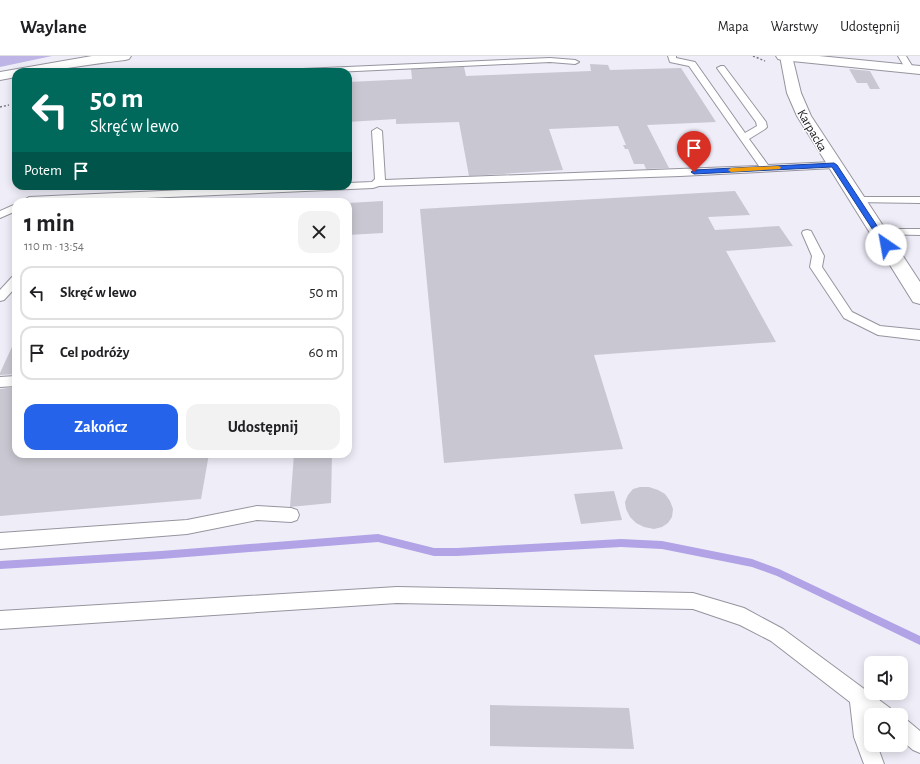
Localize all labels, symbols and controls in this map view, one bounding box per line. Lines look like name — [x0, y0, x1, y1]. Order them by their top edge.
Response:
text: Waylane — [20, 18, 87, 37]
text: Mapa — [718, 20, 749, 34]
text: Warstwy — [771, 20, 818, 34]
text: Udostępnij — [840, 20, 900, 34]
icon: left — [24, 84, 76, 136]
text: 50 m — [90, 85, 144, 113]
street label: Karpacka — [794, 107, 829, 154]
text: Skręć w lewo — [90, 118, 179, 136]
pin — [677, 131, 711, 172]
icon: arrive — [683, 137, 705, 159]
icon: arrive — [70, 160, 92, 182]
text: Potem — [24, 163, 62, 178]
button: close — [298, 211, 340, 253]
text: 1 min — [24, 212, 75, 236]
position arrow — [865, 224, 907, 266]
text: 110 m · 13:54 — [24, 240, 84, 253]
icon: left — [26, 282, 48, 304]
text: Skręć w lewo — [60, 285, 137, 300]
text: 50 m — [309, 285, 338, 300]
icon: arrive — [26, 342, 48, 364]
text: Cel podróży — [60, 345, 129, 360]
text: 60 m — [309, 345, 338, 360]
button: Zakończ — [24, 404, 178, 450]
button: Udostępnij — [186, 404, 340, 450]
map controls — [864, 656, 908, 752]
button: sound — [864, 656, 908, 700]
button: search — [864, 708, 908, 752]

